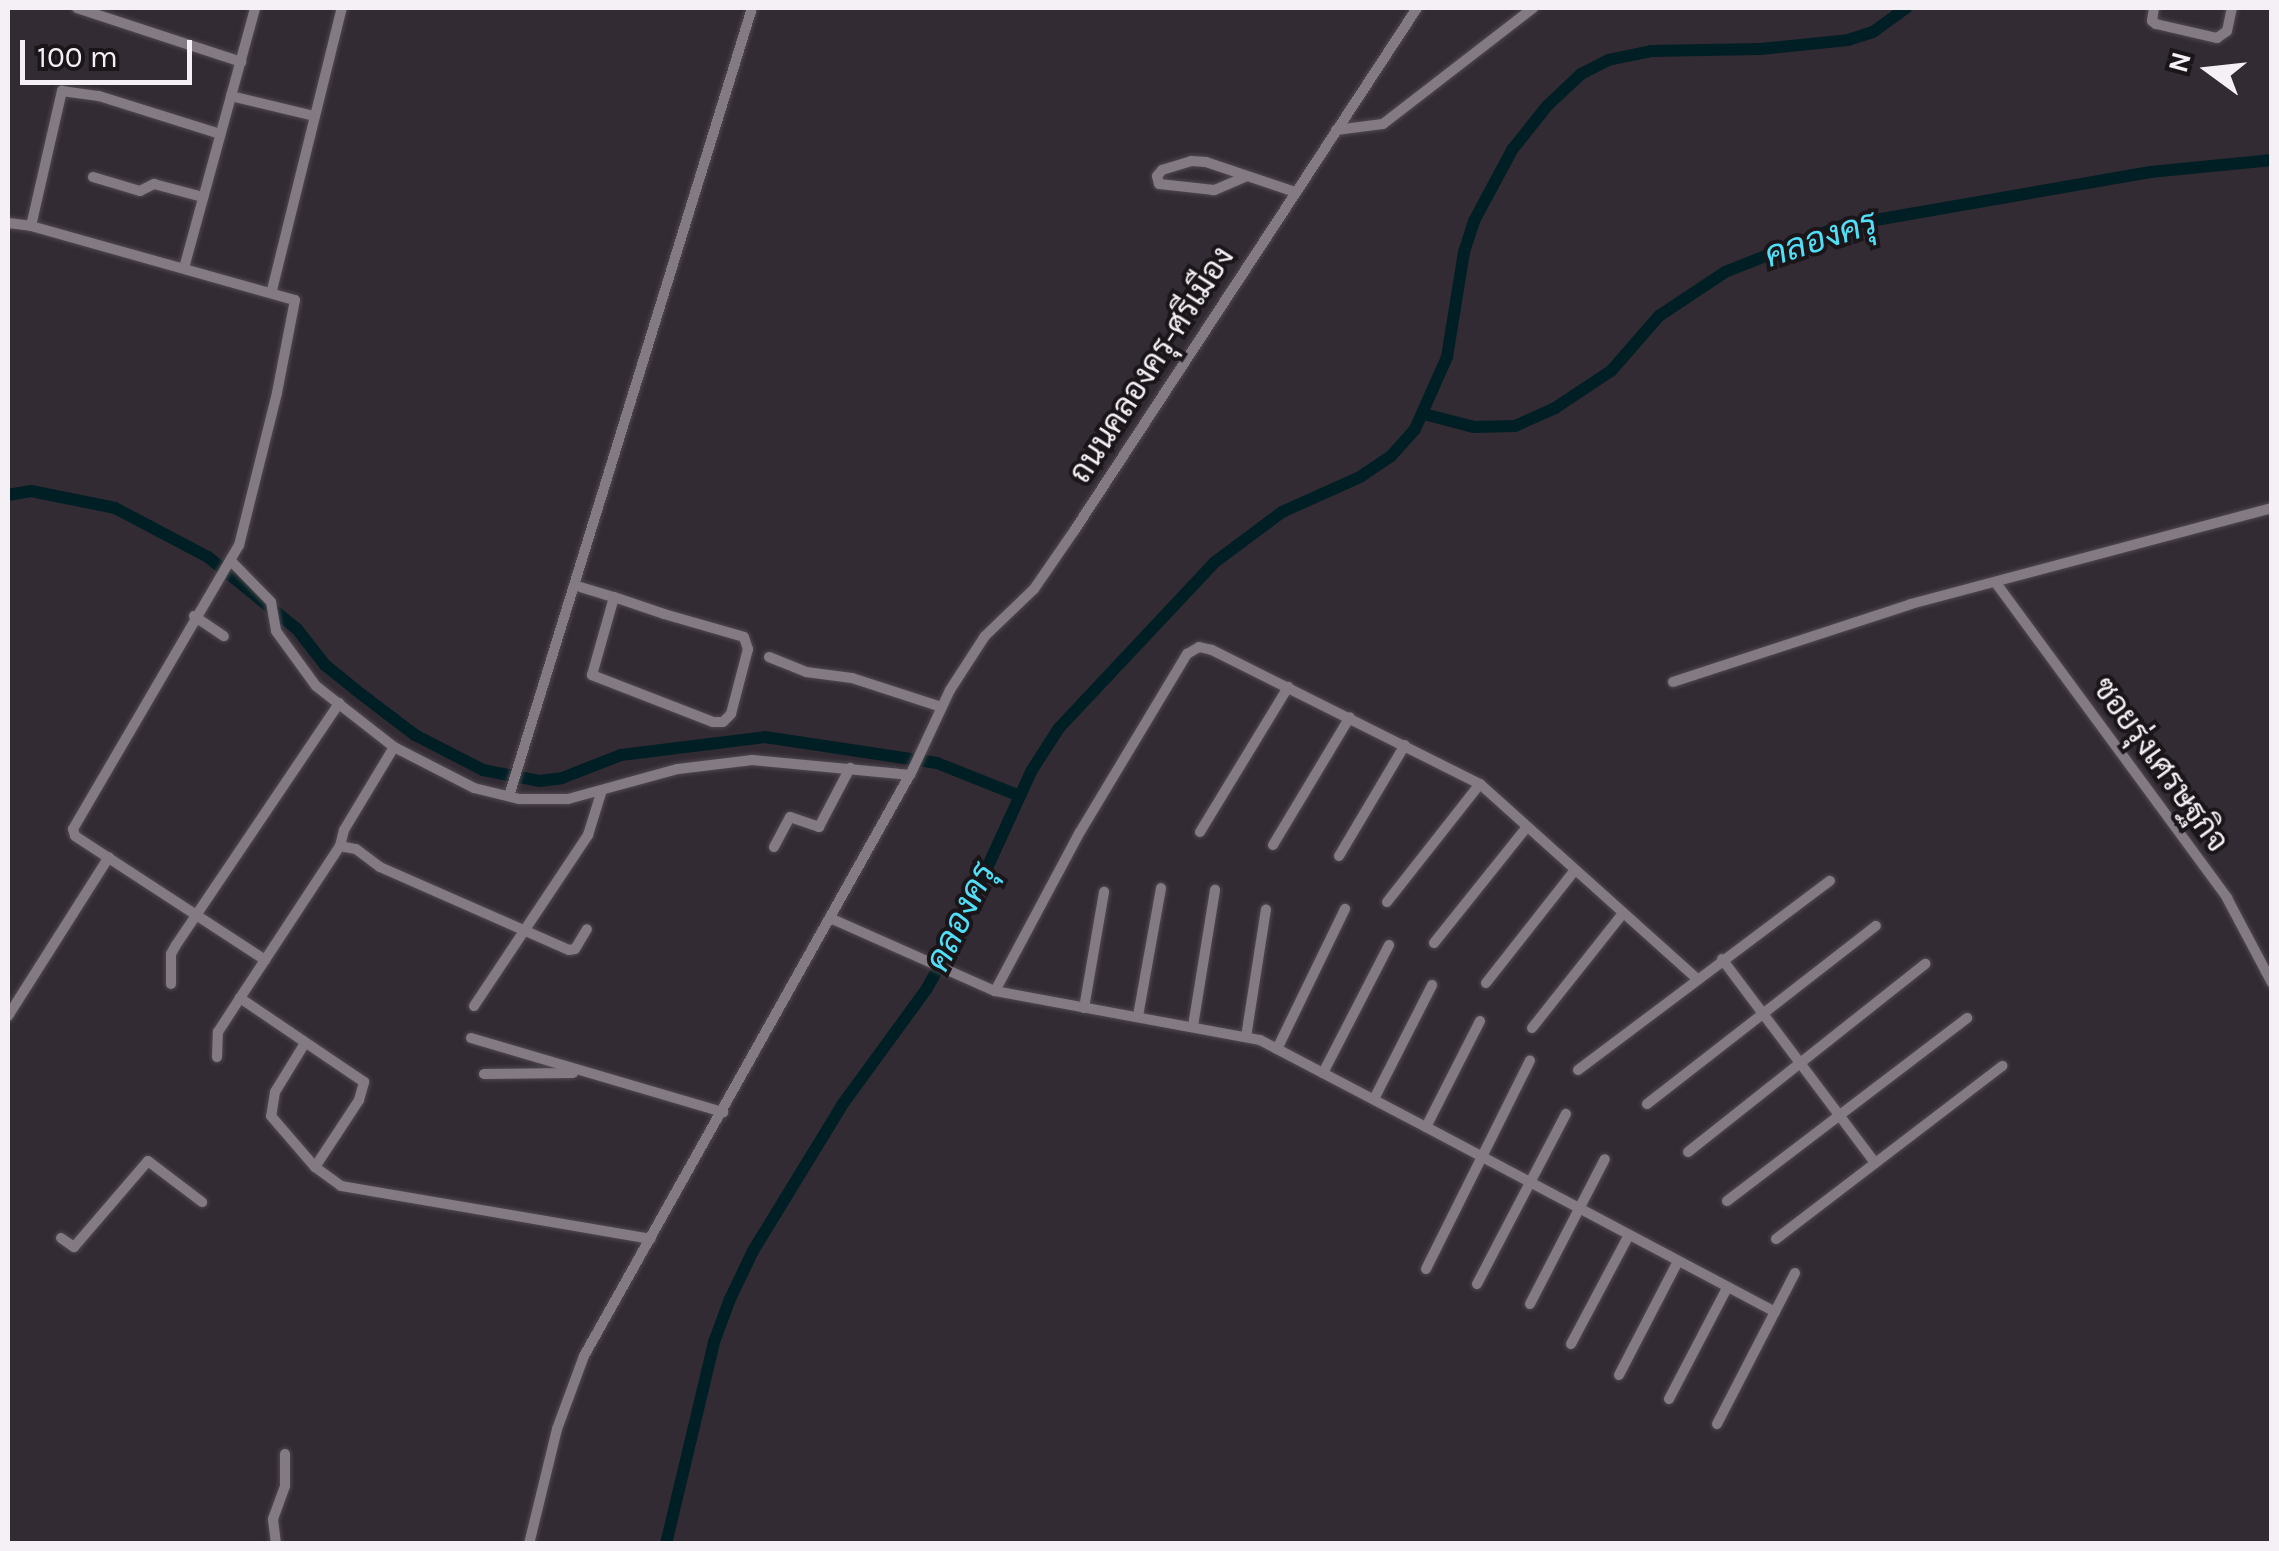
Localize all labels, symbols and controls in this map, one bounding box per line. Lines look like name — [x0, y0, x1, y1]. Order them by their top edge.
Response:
scale bar — [25, 20, 198, 82]
north arrow — [2159, 20, 2259, 120]
text: 100 m — [37, 39, 118, 75]
text: N — [2161, 48, 2198, 76]
water label: คลองครุ — [1759, 201, 1883, 277]
street label: ถนนคลองครุ-ศรีเมือง — [1061, 240, 1243, 490]
street label: ซอยรุ่งเศรษฐกิจ — [2084, 670, 2236, 860]
water label: คลองครุ — [917, 856, 1005, 978]

